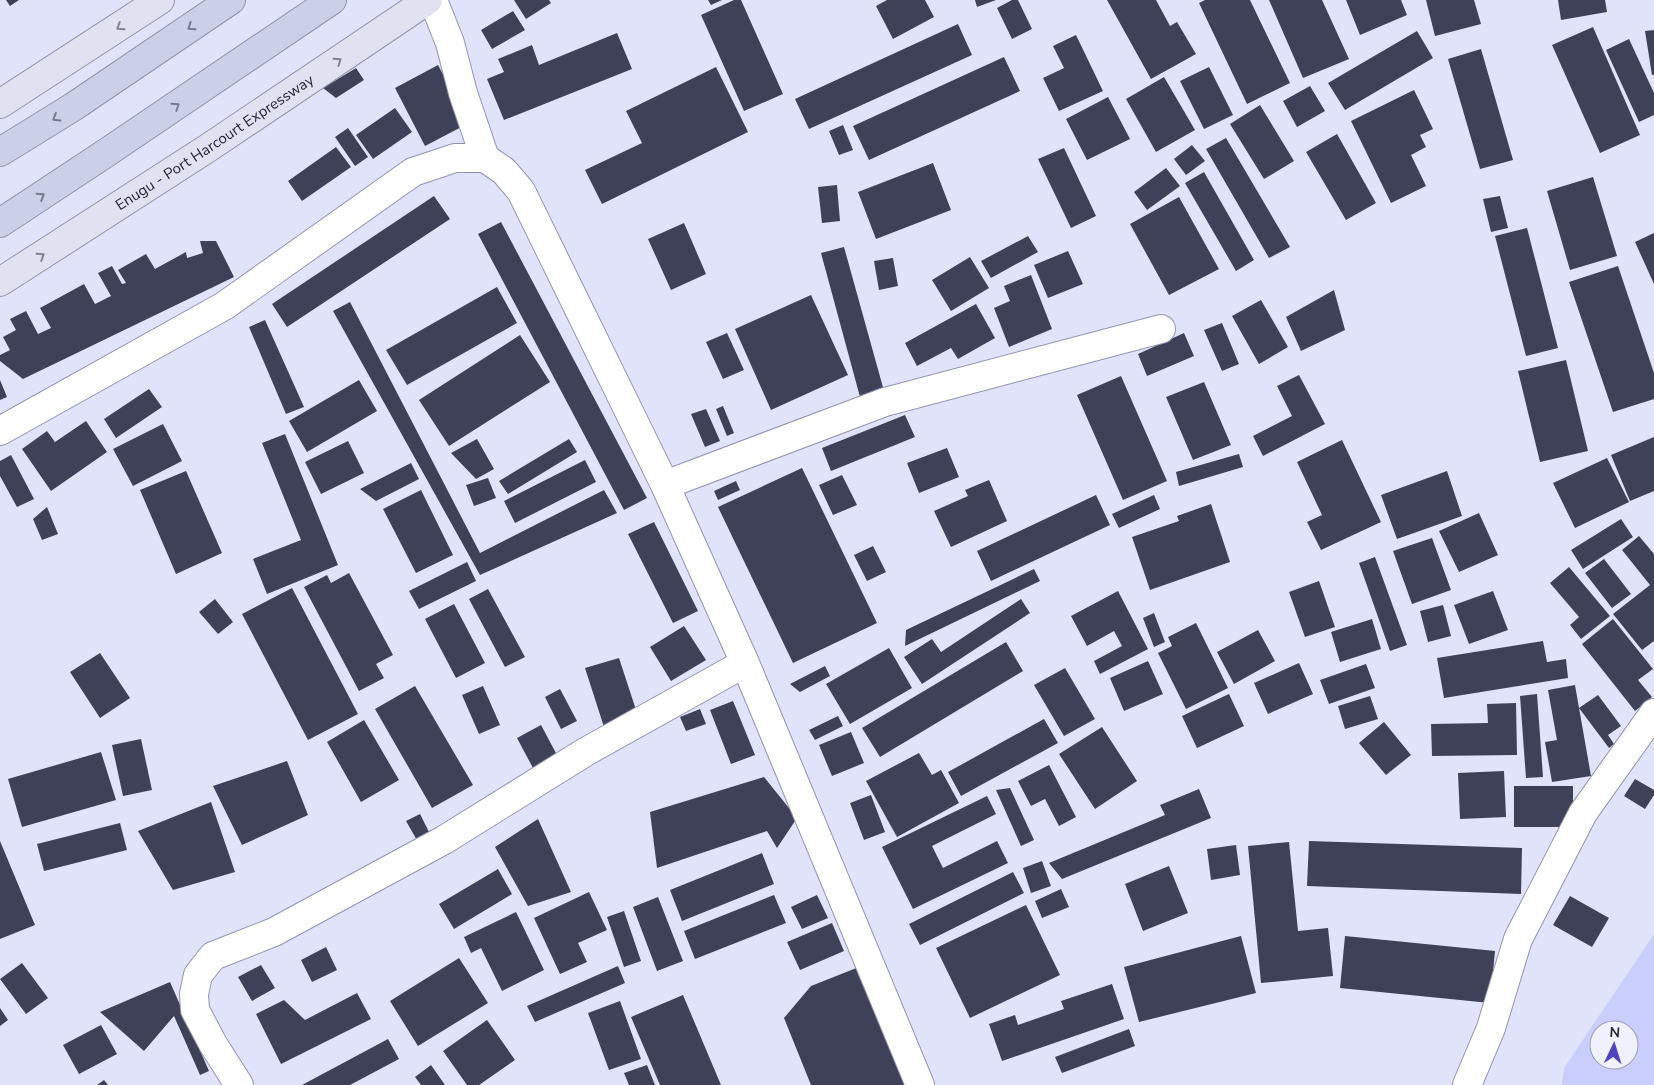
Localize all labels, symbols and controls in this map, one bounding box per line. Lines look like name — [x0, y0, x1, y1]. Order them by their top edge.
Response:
one-way arrow — [116, 20, 125, 30]
one-way arrow — [187, 21, 197, 30]
one-way arrow — [332, 58, 341, 67]
street label: Enugu - Port Harcourt Expressway — [112, 70, 318, 215]
one-way arrow — [170, 103, 180, 112]
one-way arrow — [52, 111, 61, 121]
one-way arrow — [35, 193, 44, 202]
one-way arrow — [35, 253, 45, 262]
north arrow — [1589, 1020, 1639, 1070]
text: N — [1609, 1023, 1621, 1042]

